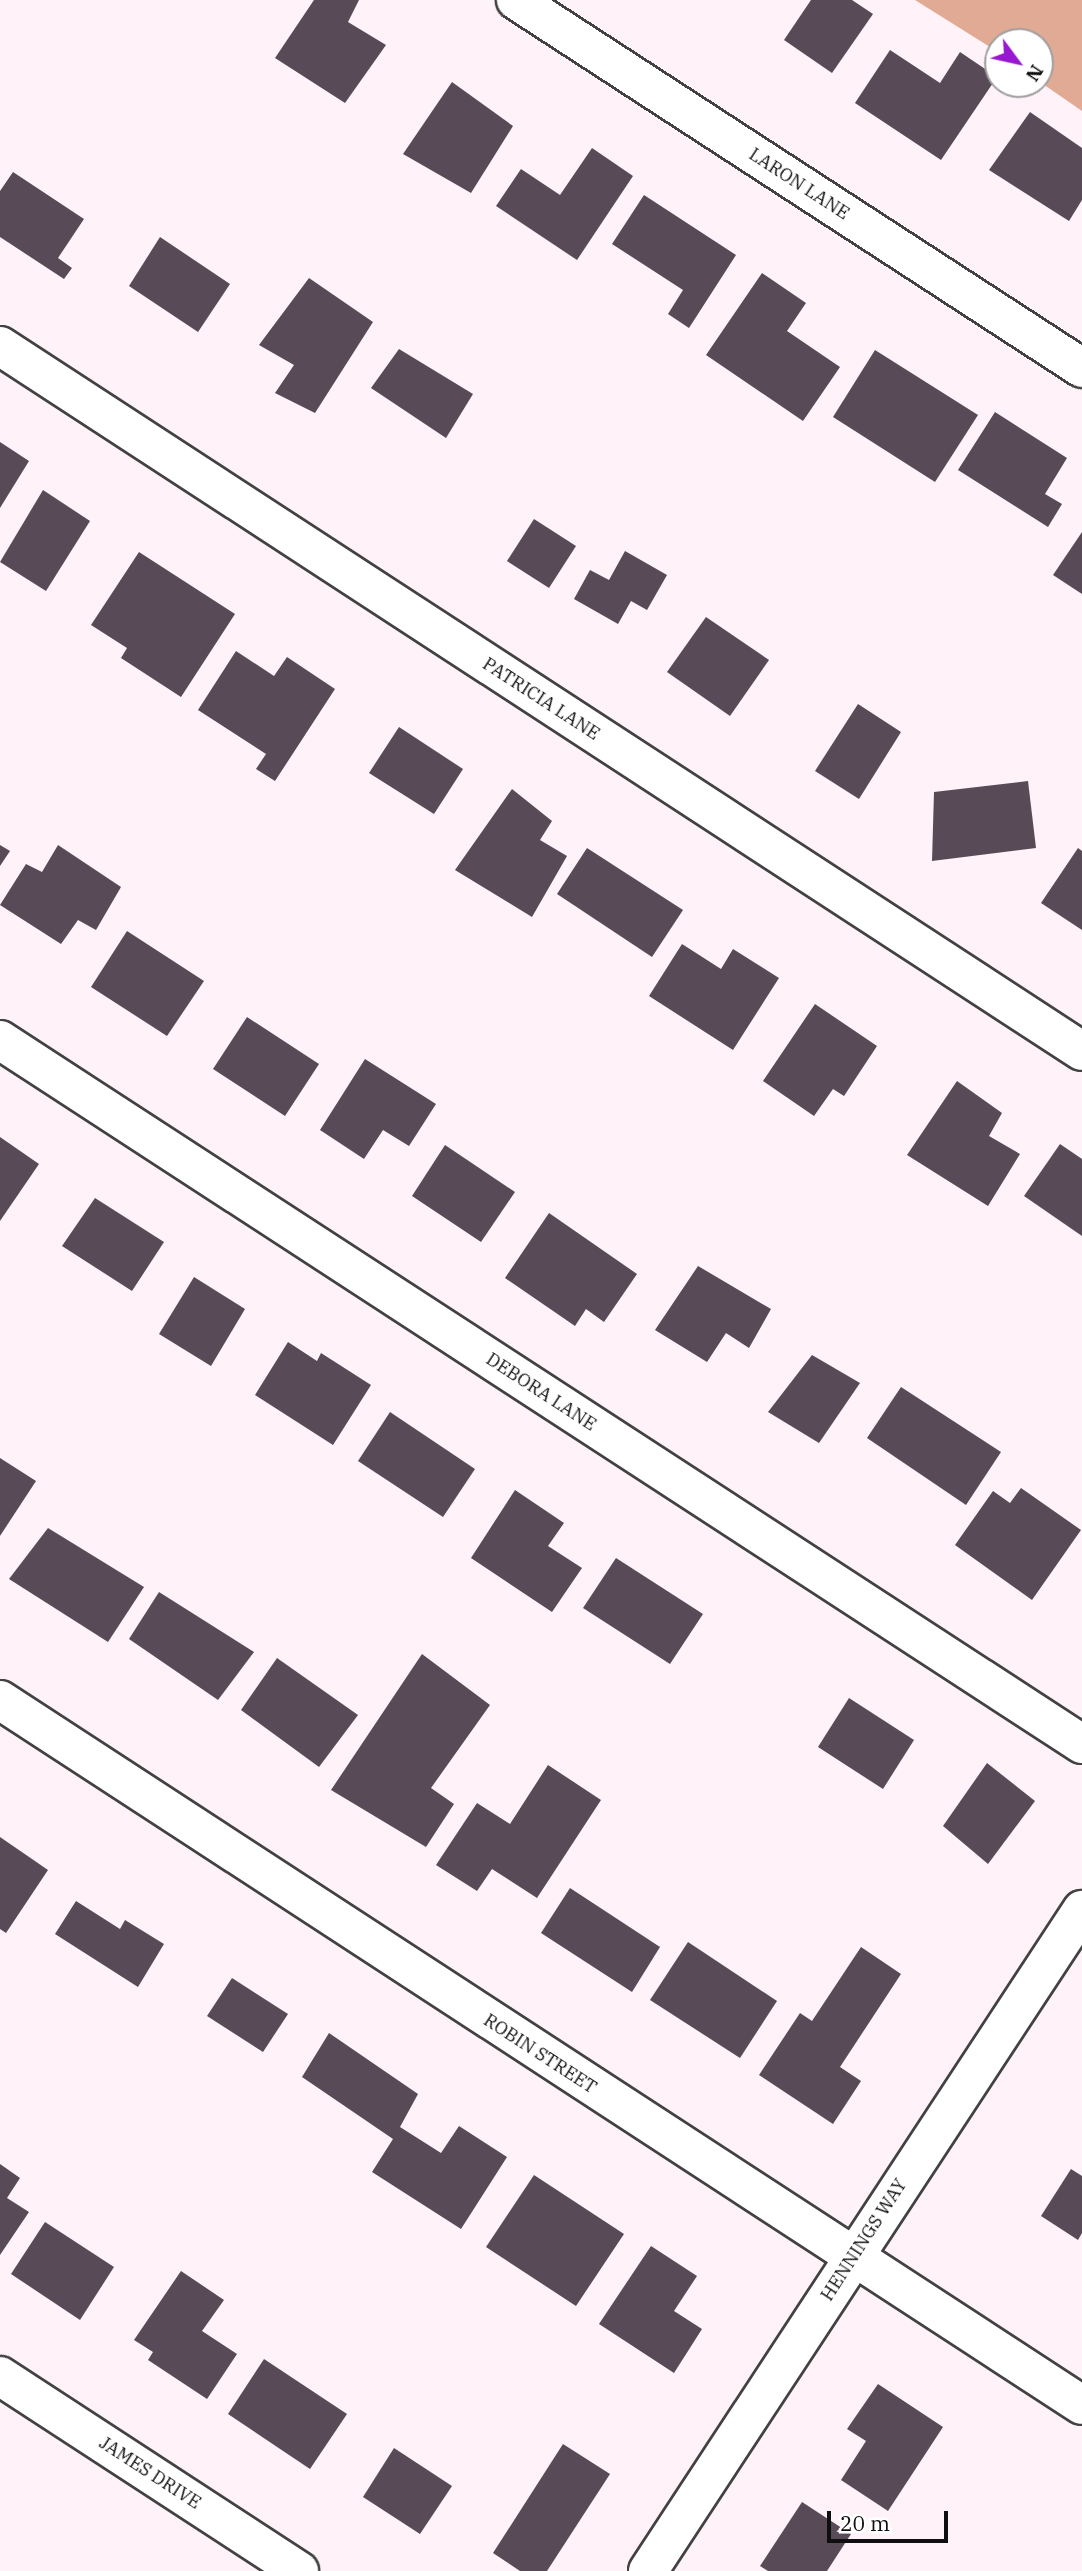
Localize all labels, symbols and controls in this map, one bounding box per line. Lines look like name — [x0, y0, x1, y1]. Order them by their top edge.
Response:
north arrow — [984, 28, 1054, 98]
text: N — [1021, 61, 1049, 86]
street label: LARON LANE — [745, 144, 853, 224]
street label: PATRICIA LANE — [478, 653, 604, 745]
street label: DEBORA LANE — [482, 1348, 600, 1436]
street label: ROBIN STREET — [479, 2009, 601, 2099]
street label: HENNINGS WAY — [816, 2175, 912, 2305]
street label: JAMES DRIVE — [95, 2432, 205, 2514]
scale bar — [830, 2498, 951, 2542]
text: 20 m — [840, 2509, 890, 2537]

